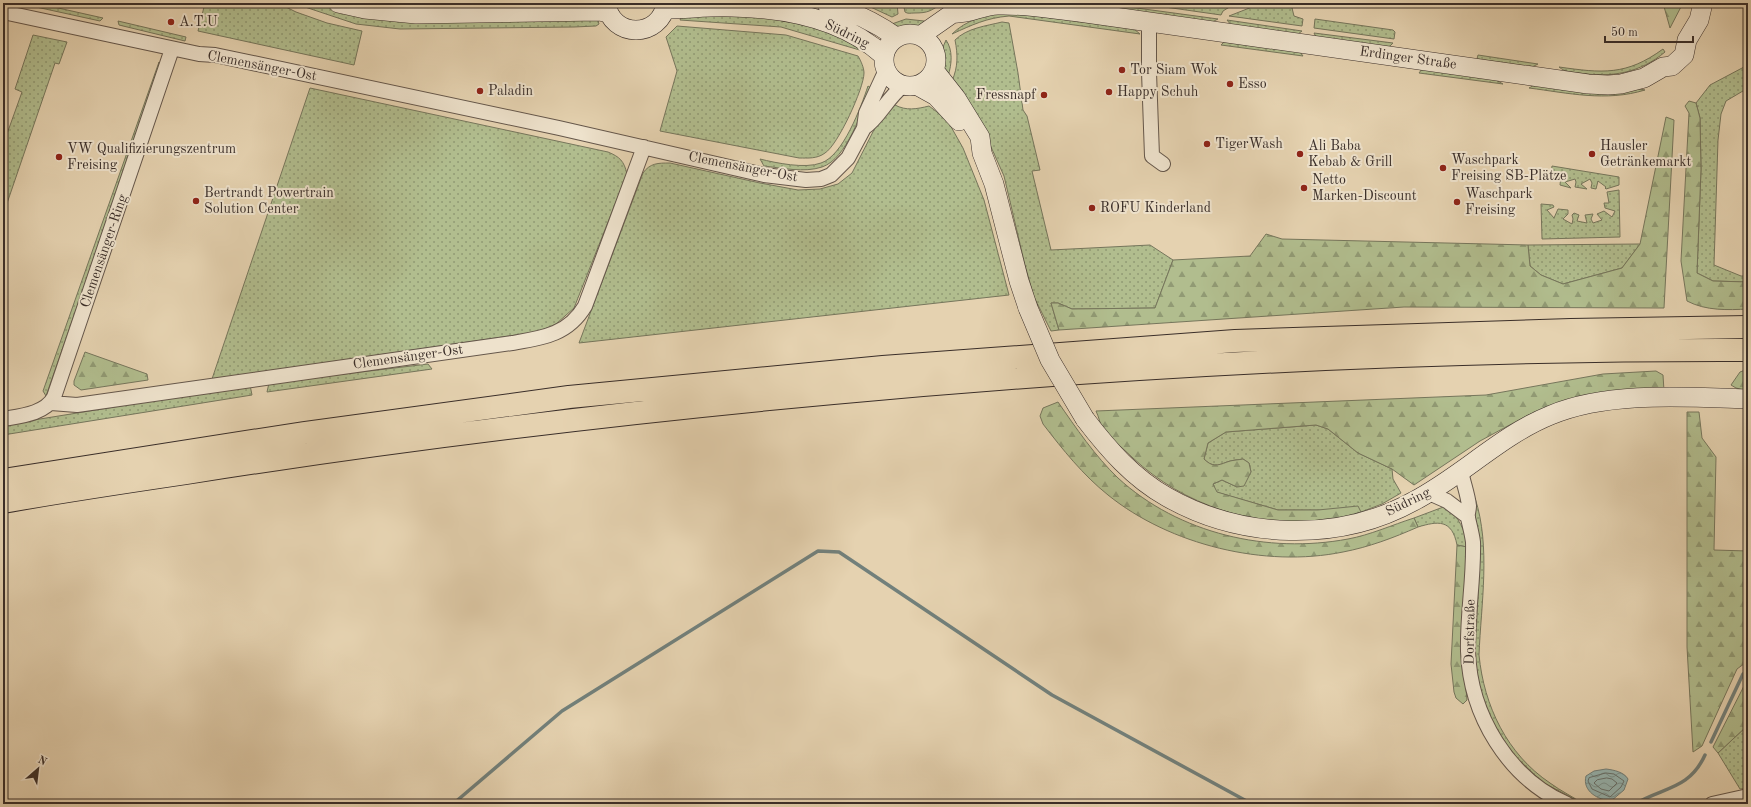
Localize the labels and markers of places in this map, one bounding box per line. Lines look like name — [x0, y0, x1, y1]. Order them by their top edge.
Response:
place label: A.T.U — [179, 15, 218, 29]
marker: A.T.U — [166, 17, 176, 27]
place label: Tor Siam Wok — [1130, 63, 1218, 77]
marker: Tor Siam Wok — [1117, 65, 1127, 75]
place label: Esso — [1238, 77, 1267, 91]
marker: Esso — [1225, 79, 1235, 89]
place label: Paladin — [488, 84, 534, 98]
place label: Happy Schuh — [1117, 85, 1199, 99]
marker: Paladin — [475, 86, 485, 96]
marker: Happy Schuh — [1104, 87, 1114, 97]
place label: Fressnapf — [976, 88, 1037, 102]
marker: Fressnapf — [1039, 90, 1049, 100]
place label: TigerWash — [1215, 137, 1283, 151]
marker: TigerWash — [1202, 139, 1212, 149]
place label: Ali Baba Kebab & Grill — [1308, 139, 1392, 169]
place label: Hausler Getränkemarkt — [1600, 139, 1691, 169]
place label: VW Qualifizierungszentrum Freising — [67, 142, 236, 172]
marker: Ali Baba Kebab & Grill — [1295, 149, 1305, 159]
marker: Hausler Getränkemarkt — [1587, 149, 1597, 159]
marker: VW Qualifizierungszentrum Freising — [54, 152, 64, 162]
place label: Waschpark Freising SB-Plätze — [1451, 153, 1567, 183]
marker: Waschpark Freising SB-Plätze — [1438, 163, 1448, 173]
place label: Netto Marken-Discount — [1312, 173, 1417, 203]
marker: Netto Marken-Discount — [1299, 183, 1309, 193]
place label: Bertrandt Powertrain Solution Center — [204, 186, 334, 216]
place label: Waschpark Freising — [1465, 187, 1533, 217]
marker: Bertrandt Powertrain Solution Center — [191, 196, 201, 206]
marker: Waschpark Freising — [1452, 197, 1462, 207]
place label: ROFU Kinderland — [1100, 201, 1211, 215]
marker: ROFU Kinderland — [1087, 203, 1097, 213]

